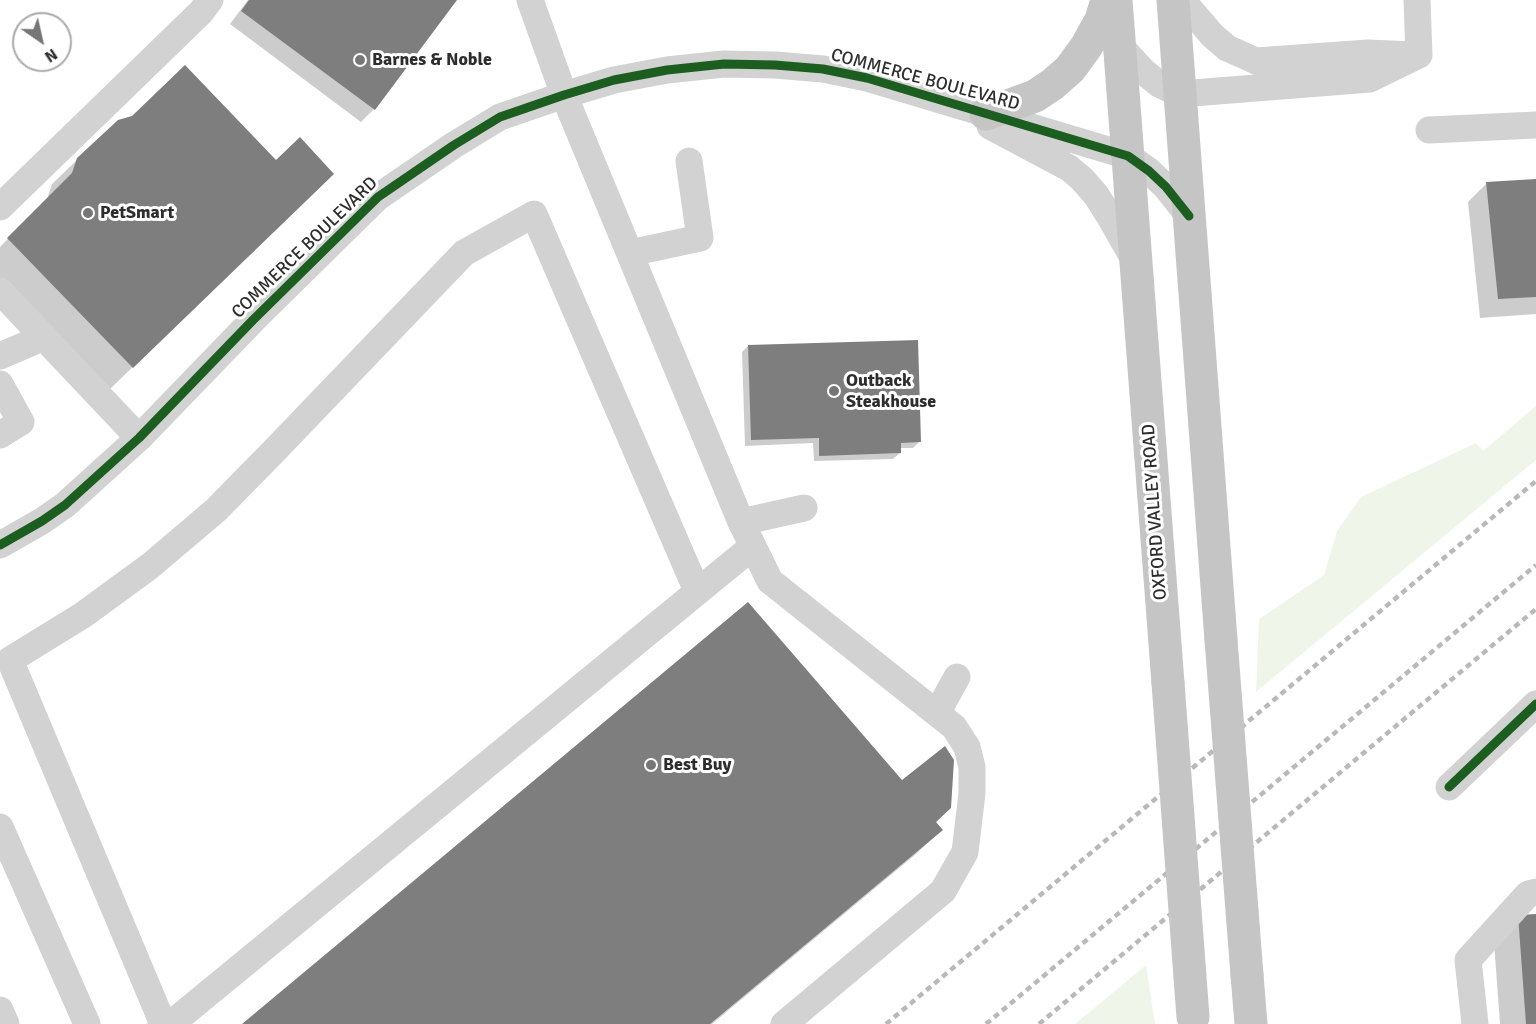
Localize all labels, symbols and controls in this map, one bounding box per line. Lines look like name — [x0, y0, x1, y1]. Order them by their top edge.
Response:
north arrow — [12, 12, 72, 72]
text: N — [41, 44, 61, 67]
street label: COMMERCE BOULEVARD — [828, 44, 1022, 116]
place label: Barnes & Noble — [372, 49, 492, 71]
marker: Barnes & Noble — [353, 53, 367, 67]
street label: COMMERCE BOULEVARD — [228, 173, 382, 323]
place label: PetSmart — [100, 202, 174, 224]
marker: PetSmart — [81, 206, 95, 220]
place label: Outback Steakhouse — [846, 370, 936, 412]
marker: Outback Steakhouse — [827, 384, 841, 398]
street label: OXFORD VALLEY ROAD — [1138, 423, 1172, 601]
place label: Best Buy — [663, 754, 732, 776]
marker: Best Buy — [644, 758, 658, 772]

